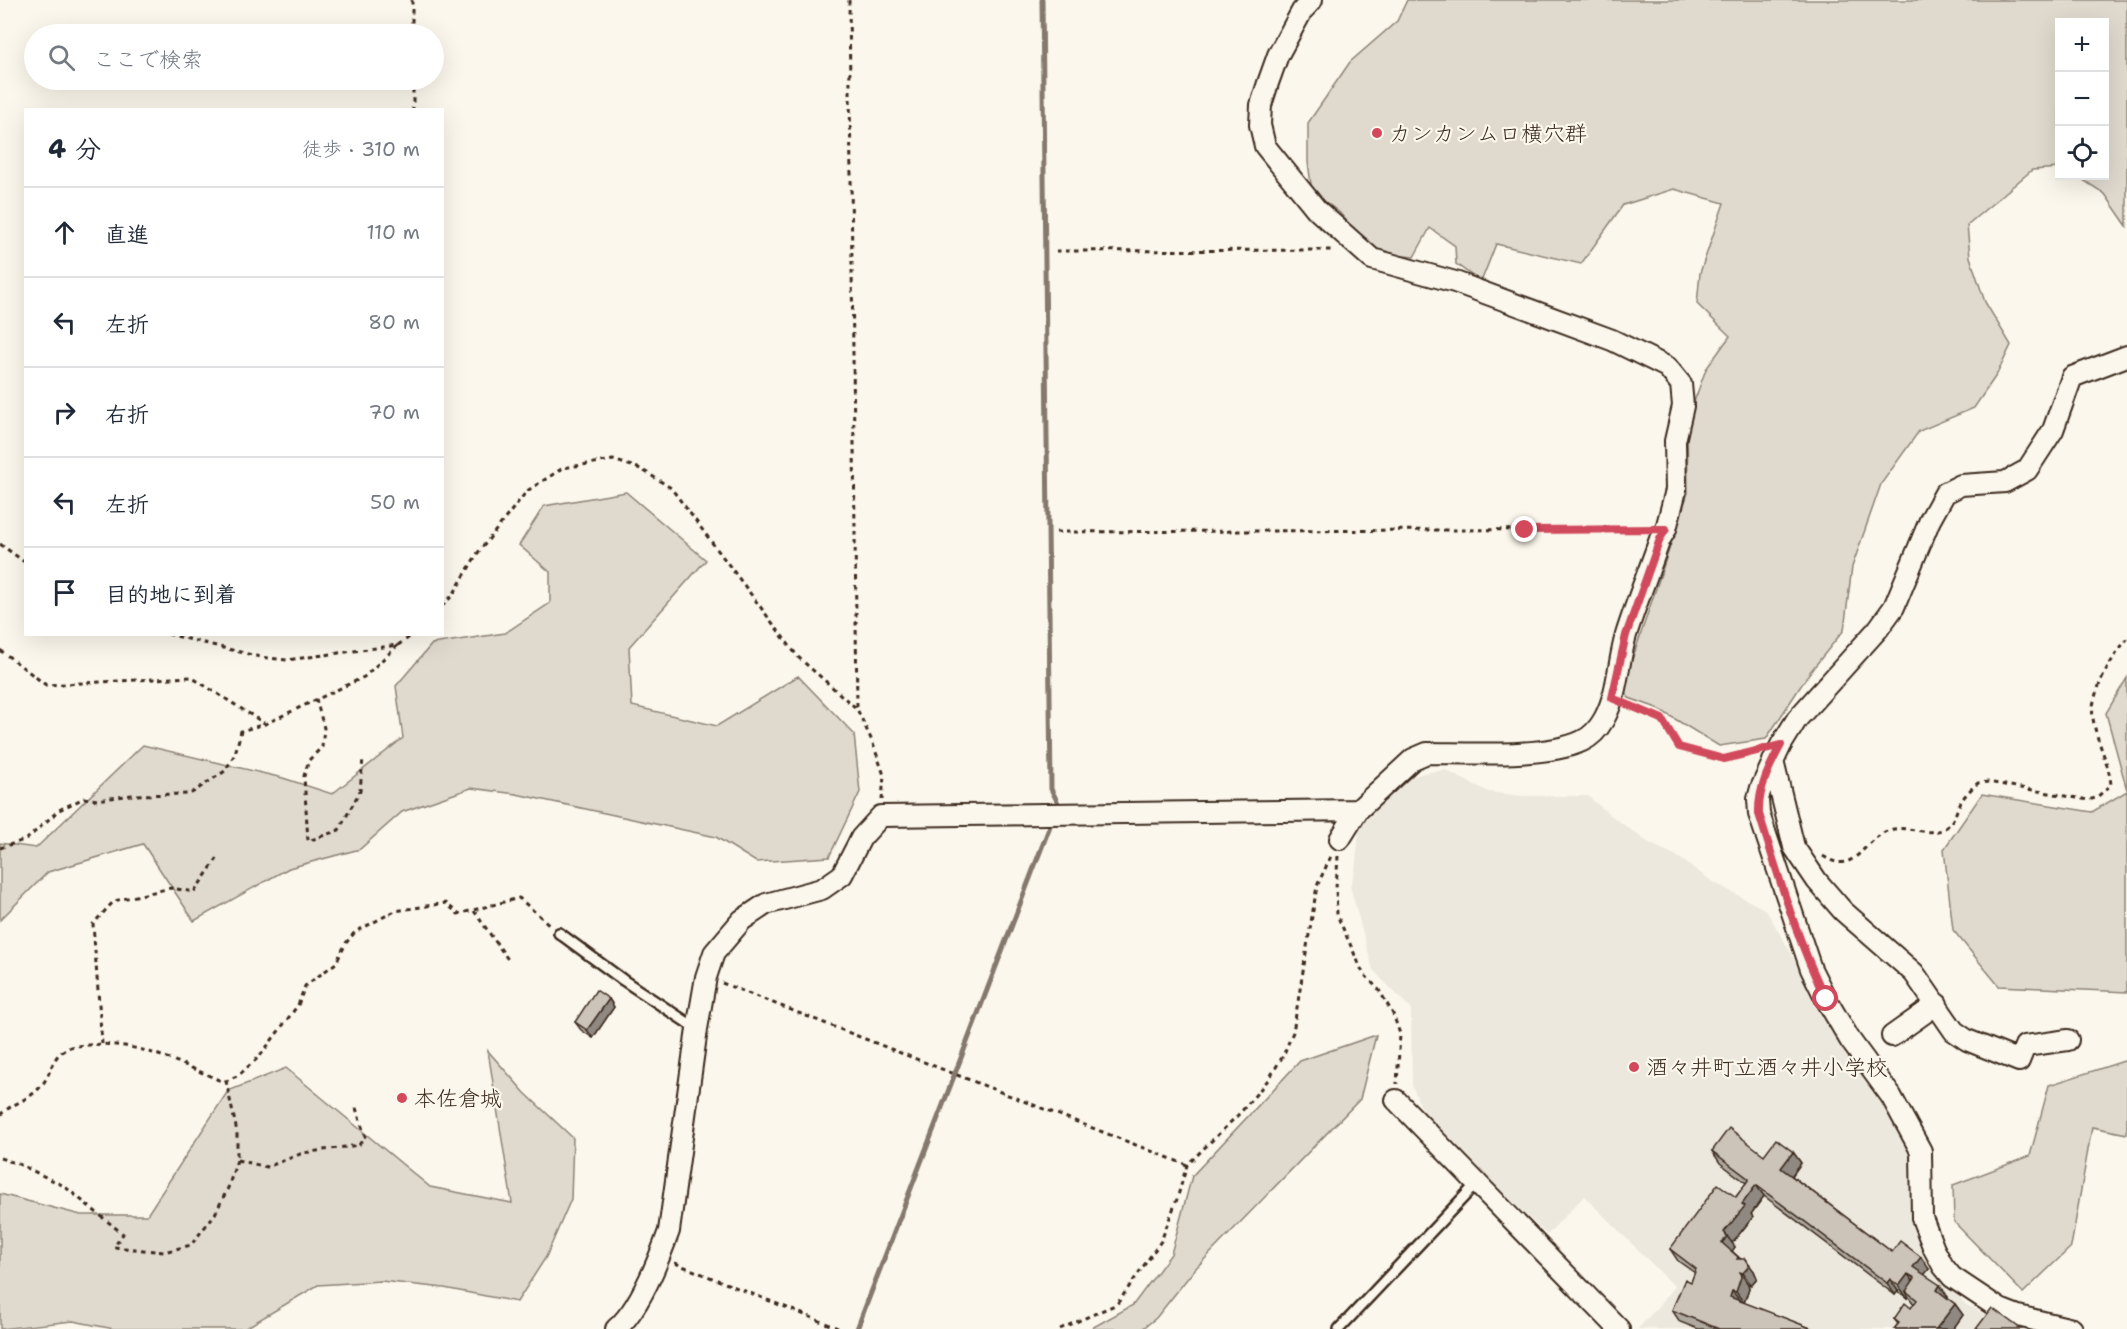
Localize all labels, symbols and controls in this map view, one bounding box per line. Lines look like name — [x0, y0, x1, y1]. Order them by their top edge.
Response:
map controls — [2055, 18, 2109, 180]
button: + — [2055, 18, 2109, 72]
search box — [24, 24, 444, 90]
icon: search — [45, 41, 78, 74]
text: ここで検索 — [93, 45, 203, 74]
button: − — [2055, 72, 2109, 126]
place label: カンカンムロ横穴群 — [1389, 119, 1587, 148]
marker: カンカンムロ横穴群 — [1370, 126, 1384, 140]
button: locate — [2055, 126, 2109, 180]
text: 4 分 — [48, 131, 101, 166]
text: 徒歩 · 310 m — [302, 136, 420, 162]
icon: ahead — [48, 216, 81, 249]
text: 110 m — [366, 219, 420, 245]
text: 直進 — [105, 220, 149, 249]
icon: left — [48, 306, 81, 339]
text: 80 m — [368, 309, 420, 335]
text: 左折 — [105, 310, 149, 339]
icon: right — [48, 396, 81, 429]
text: 70 m — [368, 399, 420, 425]
text: 右折 — [105, 400, 149, 429]
icon: left — [48, 486, 81, 519]
text: 50 m — [370, 489, 420, 515]
text: 左折 — [105, 490, 149, 519]
route end — [1511, 516, 1537, 542]
icon: arrive — [48, 576, 81, 609]
text: 目的地に到着 — [105, 580, 237, 609]
route start — [1812, 985, 1838, 1011]
place label: 酒々井町立酒々井小学校 — [1646, 1053, 1888, 1082]
marker: 酒々井町立酒々井小学校 — [1627, 1060, 1641, 1074]
place label: 本佐倉城 — [414, 1084, 502, 1113]
marker: 本佐倉城 — [395, 1091, 409, 1105]

